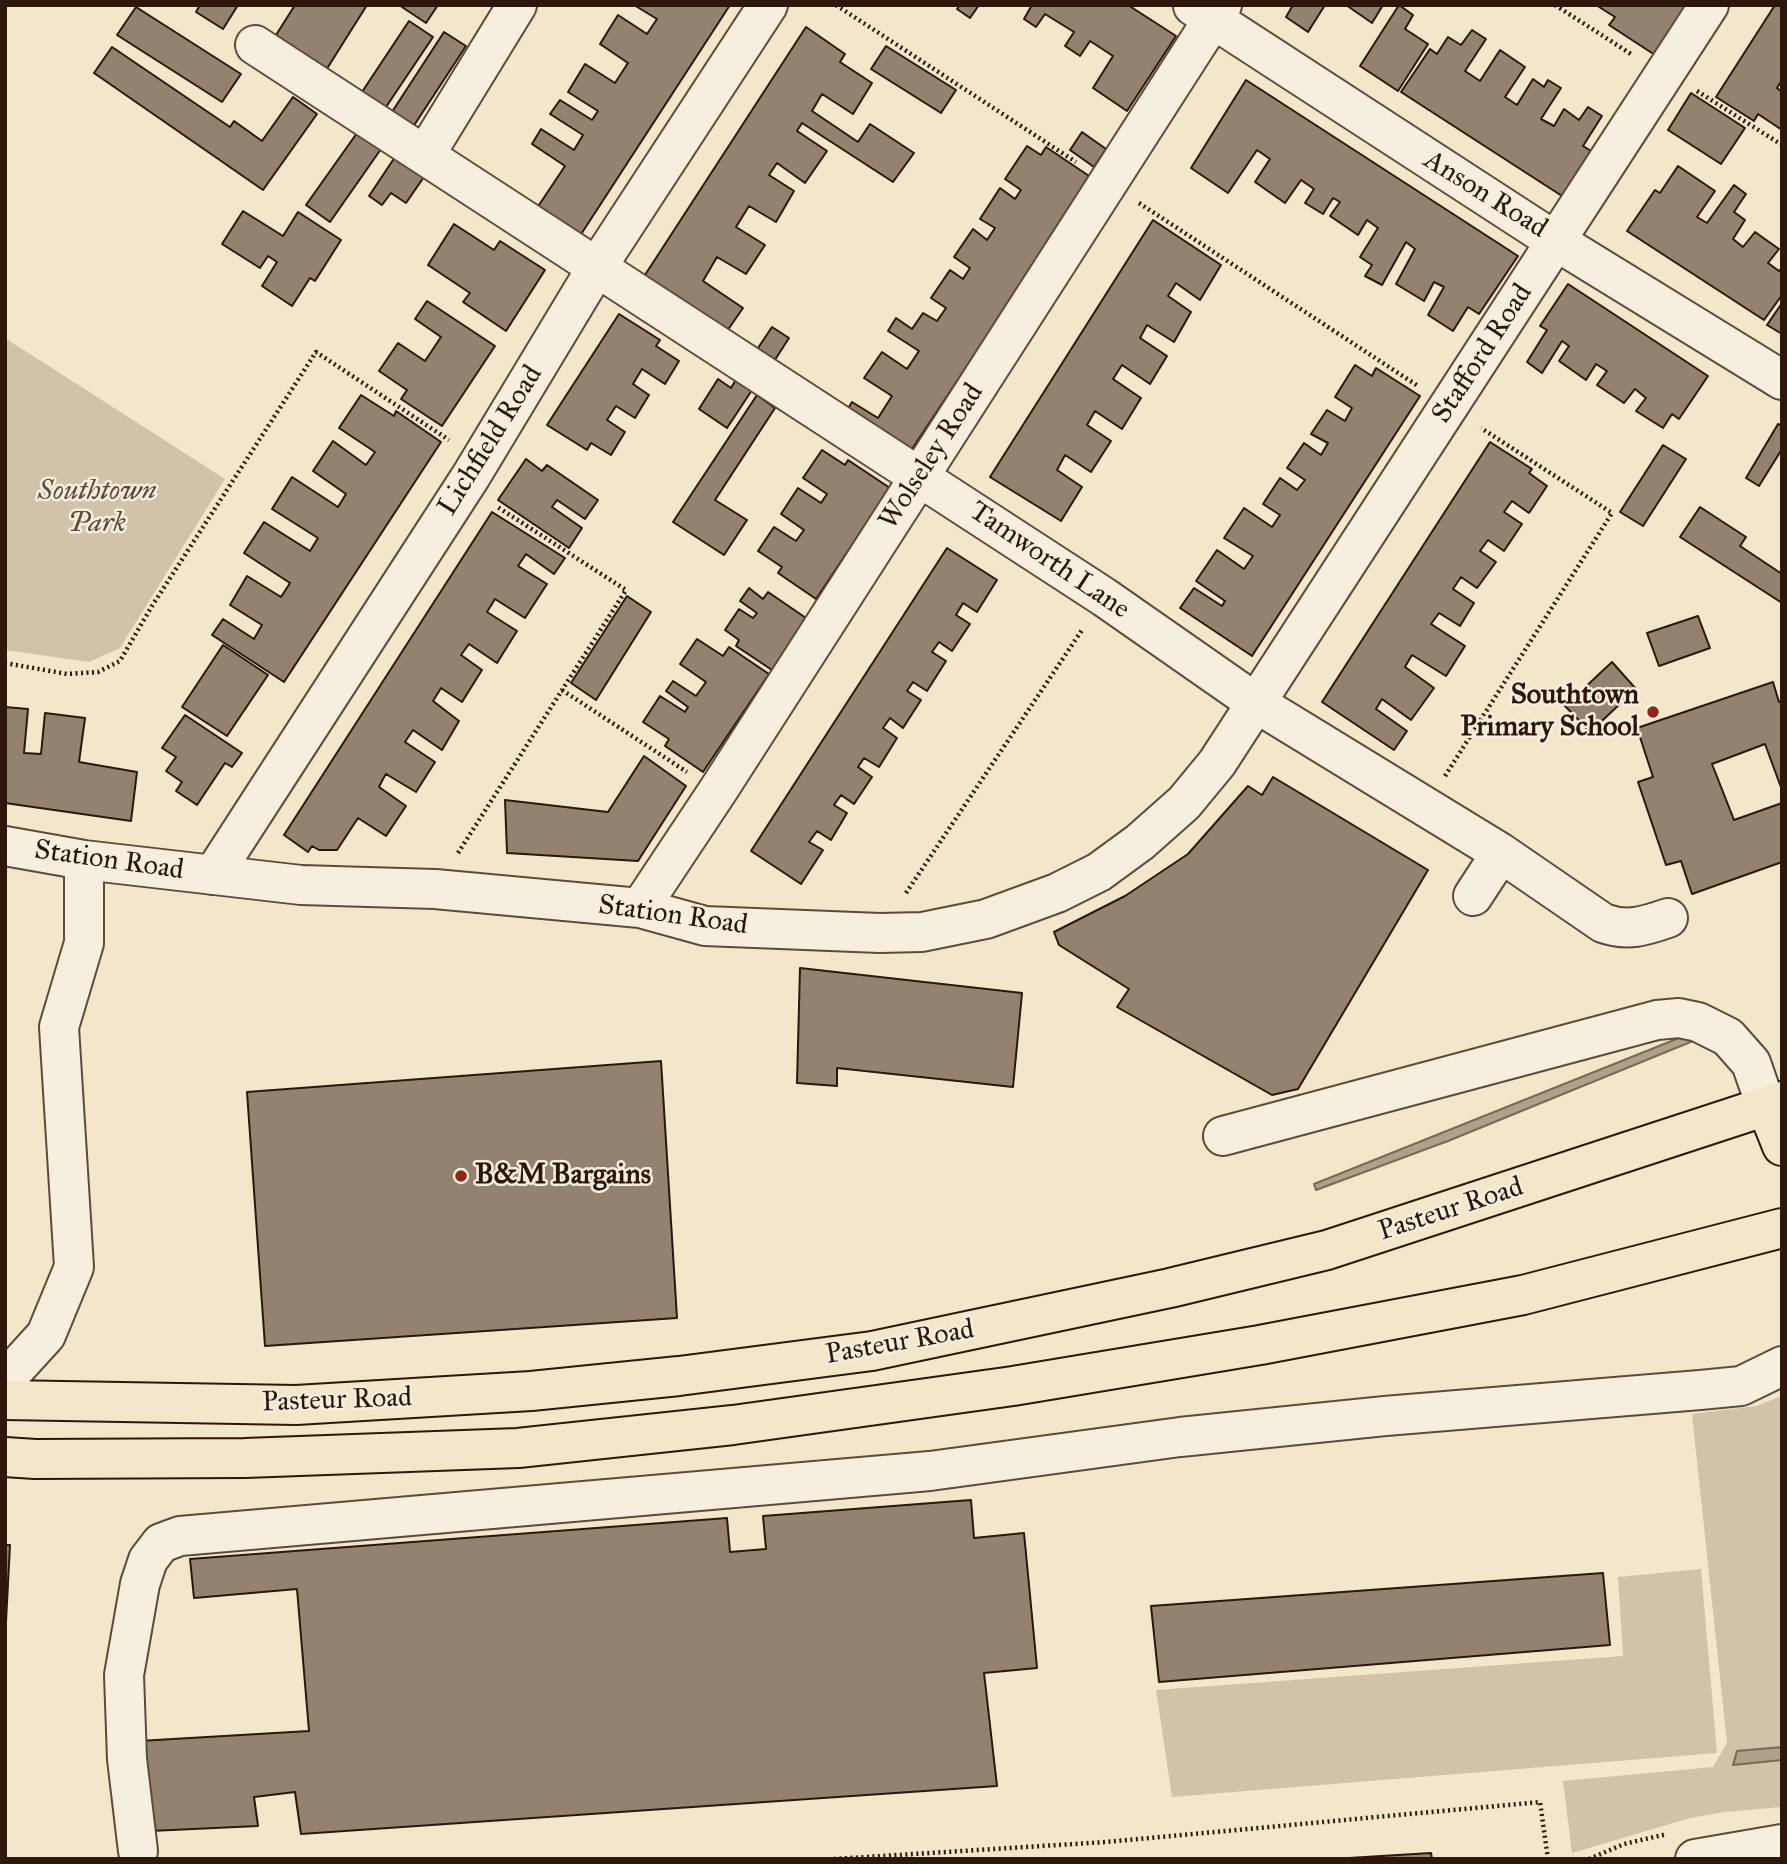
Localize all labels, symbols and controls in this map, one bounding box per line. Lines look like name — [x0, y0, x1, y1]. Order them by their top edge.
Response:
street label: Anson Road — [1417, 144, 1553, 246]
street label: Stafford Road — [1426, 278, 1540, 430]
street label: Lichfield Road — [432, 360, 550, 522]
street label: Wolseley Road — [872, 378, 992, 536]
park label: Southtown Park — [38, 475, 156, 541]
street label: Tamworth Lane — [962, 495, 1136, 627]
place label: Southtown Primary School — [1460, 679, 1639, 745]
marker: Southtown Primary School — [1645, 704, 1661, 720]
street label: Station Road — [32, 834, 186, 888]
street label: Station Road — [596, 889, 750, 943]
place label: B&M Bargains — [475, 1159, 651, 1193]
marker: B&M Bargains — [453, 1168, 469, 1184]
street label: Pasteur Road — [1374, 1171, 1528, 1249]
street label: Pasteur Road — [823, 1313, 977, 1373]
street label: Pasteur Road — [261, 1382, 413, 1420]

